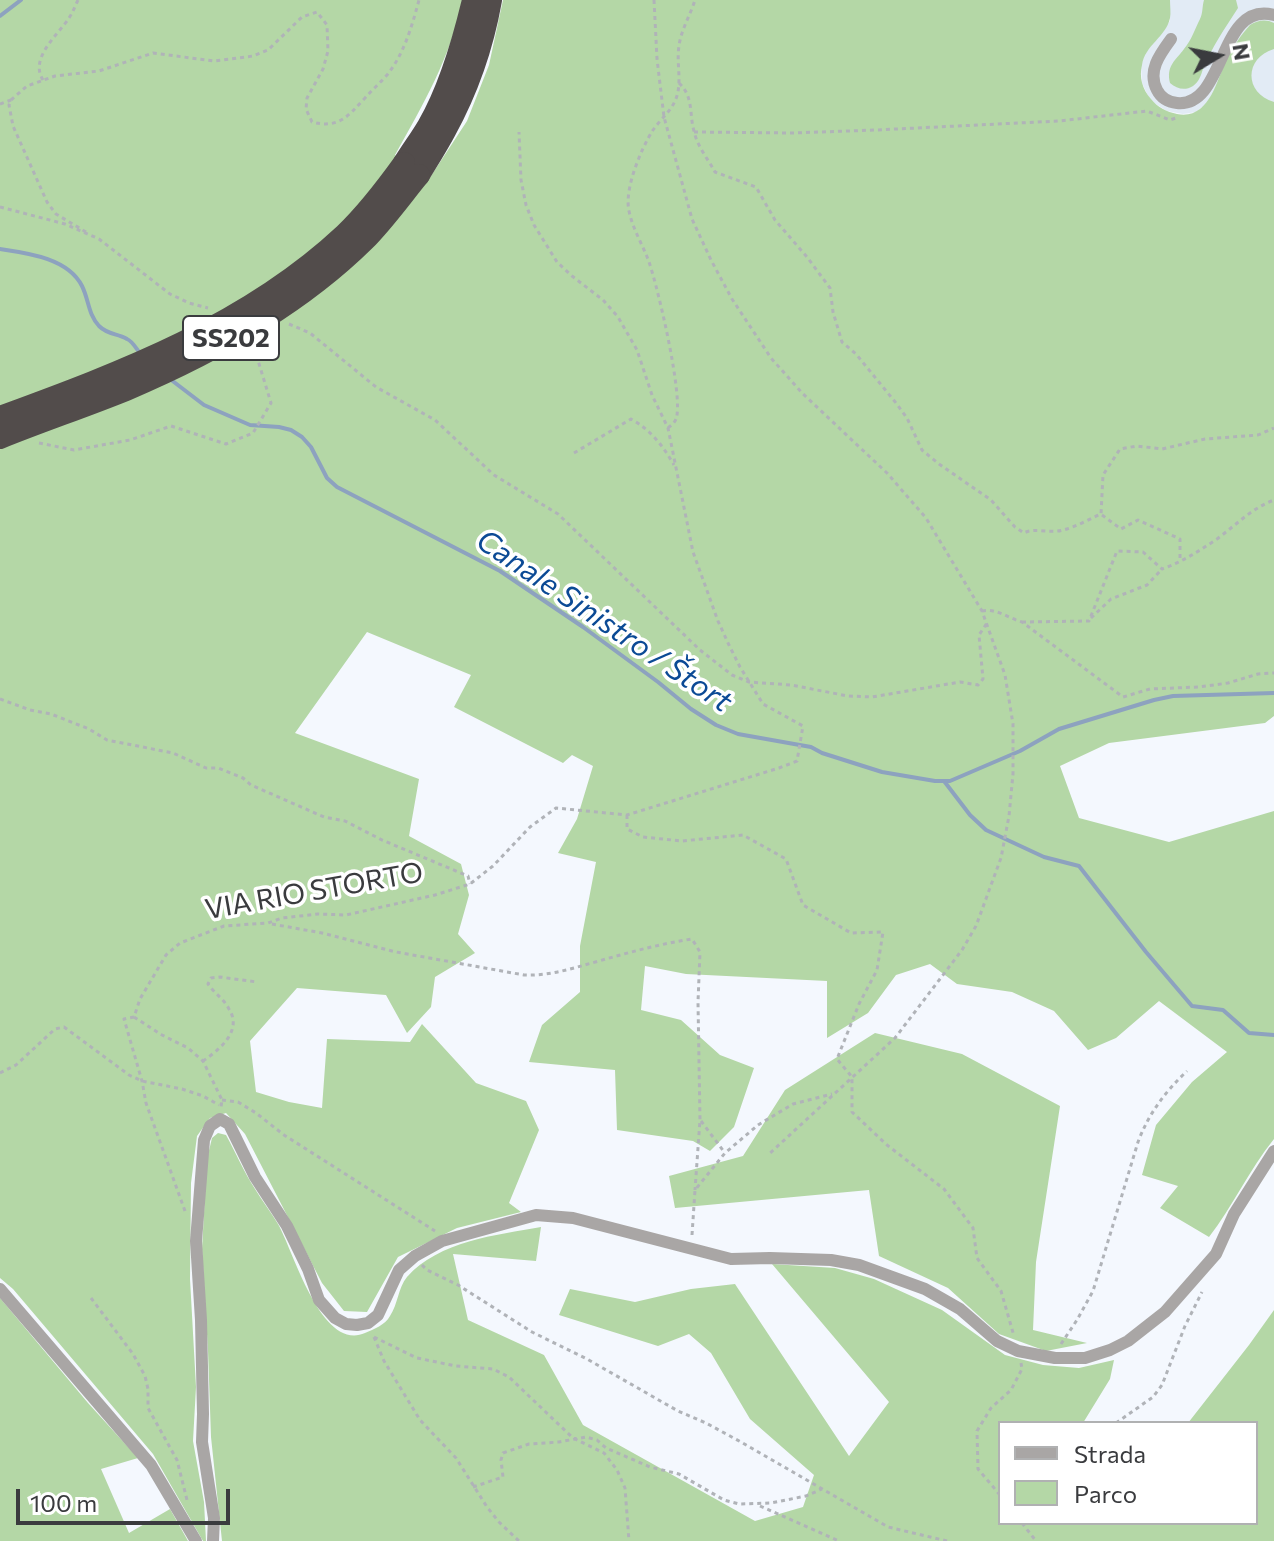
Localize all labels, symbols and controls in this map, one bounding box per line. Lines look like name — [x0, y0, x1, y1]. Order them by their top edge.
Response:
north arrow — [1178, 16, 1258, 96]
text: N — [1227, 41, 1257, 62]
road number: SS202 — [183, 316, 279, 360]
water label: Canale Sinistro / Štort — [470, 522, 738, 720]
street label: VIA RIO STORTO — [202, 855, 426, 927]
legend — [998, 1421, 1258, 1525]
text: Strada — [1074, 1439, 1146, 1468]
scale bar — [20, 1473, 234, 1523]
text: Parco — [1074, 1479, 1137, 1508]
text: 100 m — [30, 1488, 97, 1517]

